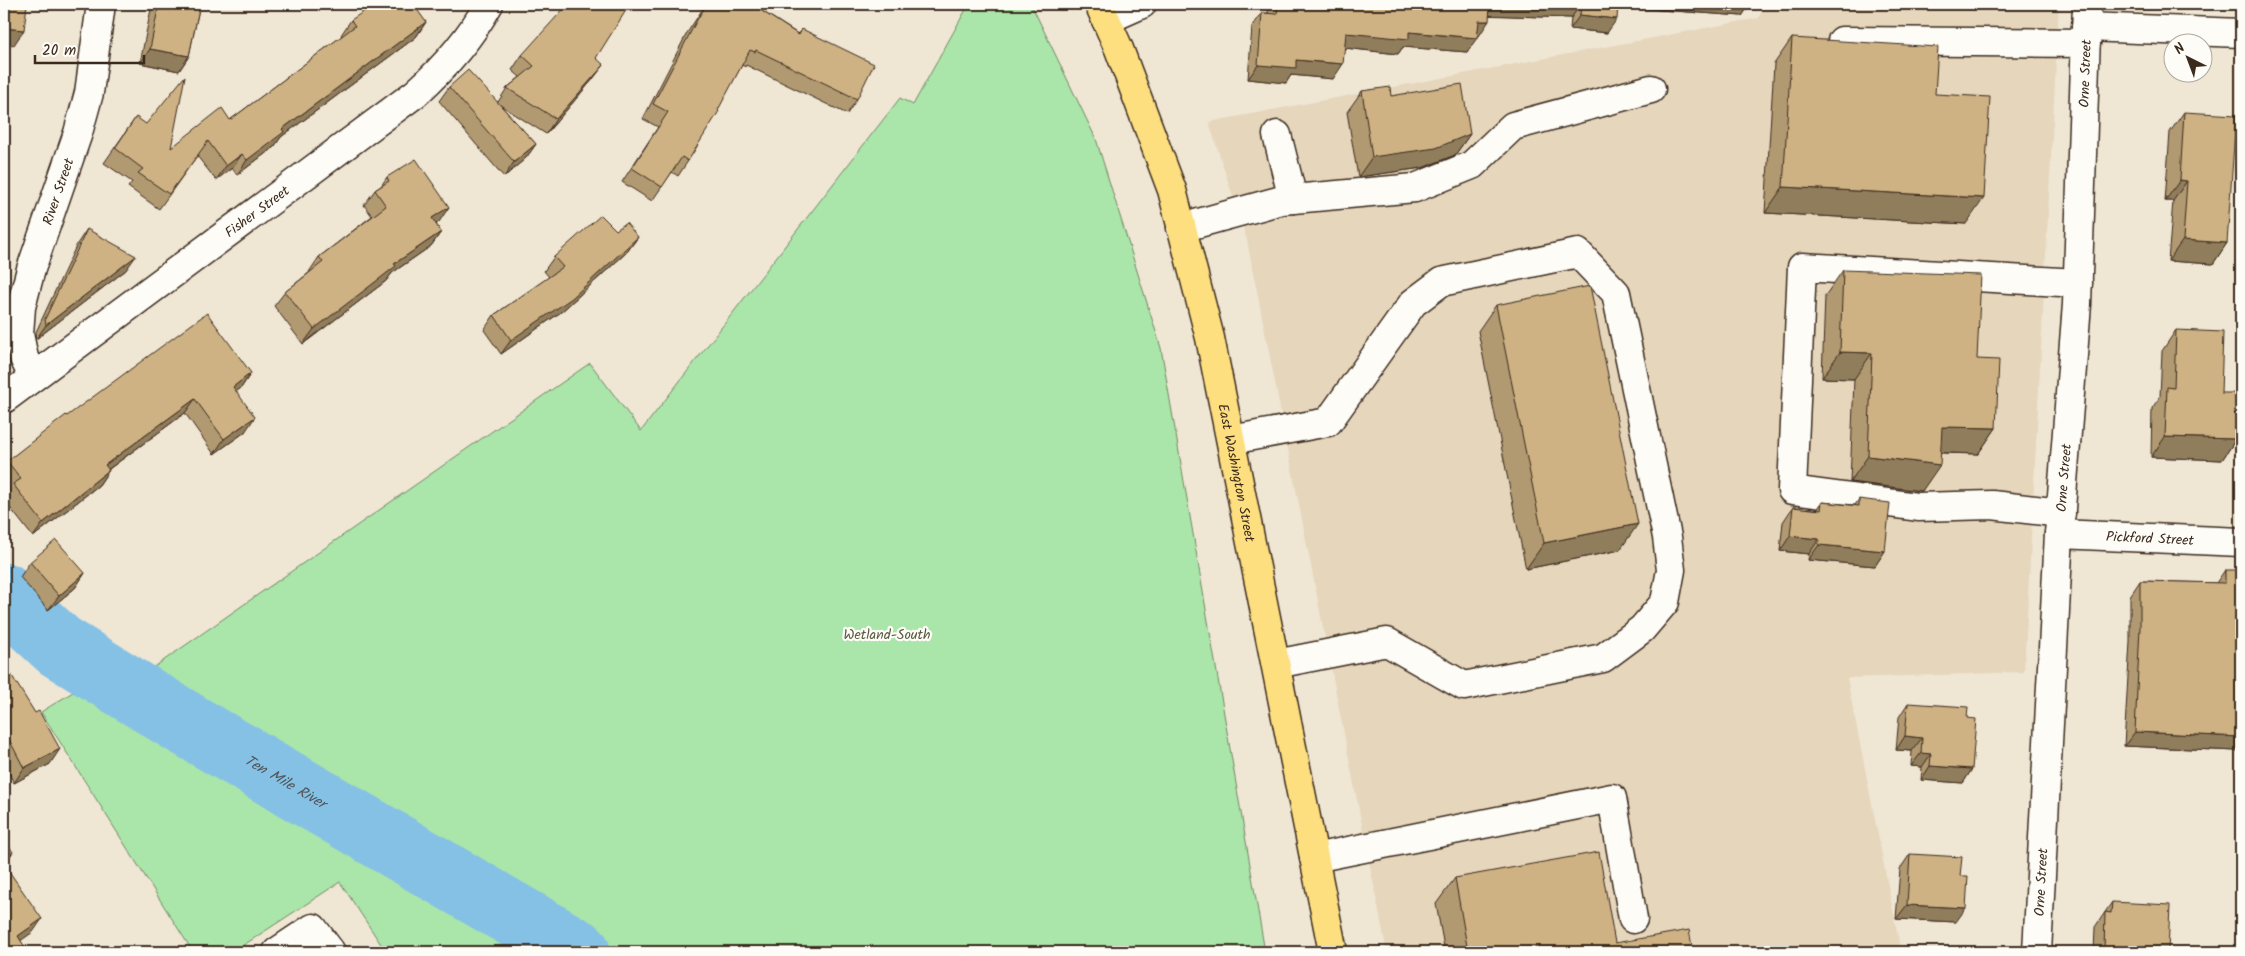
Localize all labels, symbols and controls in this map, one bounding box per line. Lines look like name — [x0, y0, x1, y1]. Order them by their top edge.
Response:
scale bar — [35, 32, 144, 64]
north arrow — [2162, 32, 2212, 82]
street label: Orne Street — [2074, 38, 2098, 108]
text: N — [2169, 38, 2191, 60]
text: 20 m — [42, 39, 76, 63]
street label: River Street — [37, 155, 81, 228]
street label: Fisher Street — [220, 180, 295, 244]
street label: East Washington Street — [1211, 402, 1261, 545]
street label: Orne Street — [2051, 442, 2078, 513]
street label: Pickford Street — [2105, 526, 2195, 552]
park label: Wetland-South — [844, 624, 930, 646]
water label: Ten Mile River — [240, 749, 333, 817]
street label: Orne Street — [2029, 847, 2054, 917]

